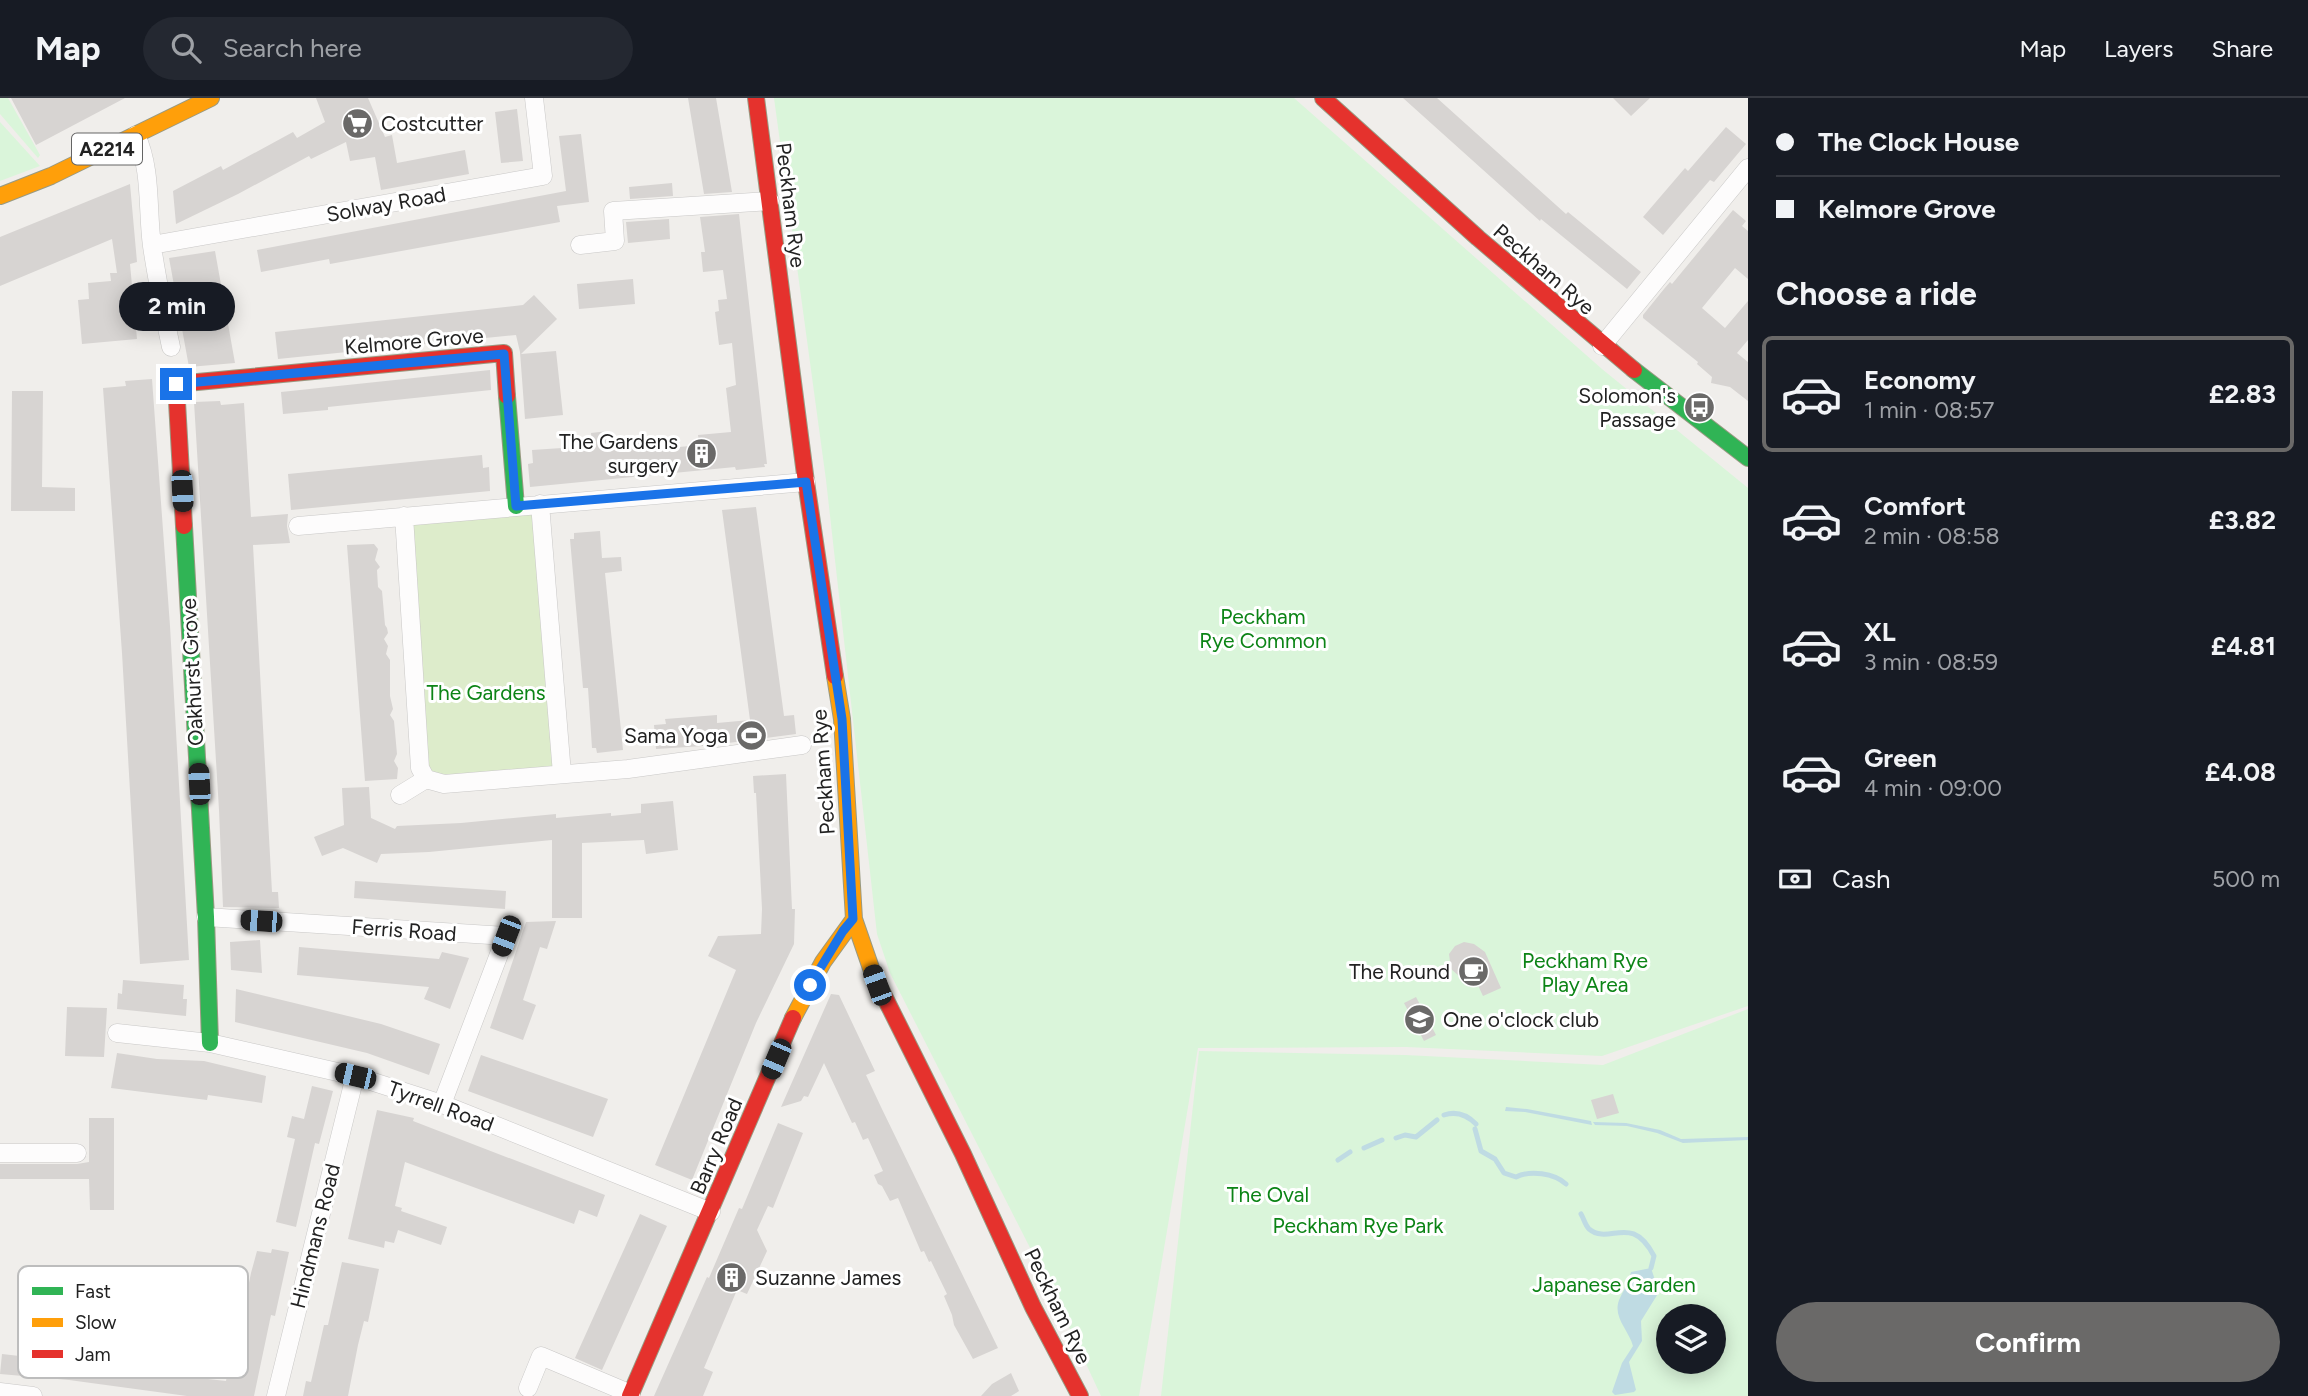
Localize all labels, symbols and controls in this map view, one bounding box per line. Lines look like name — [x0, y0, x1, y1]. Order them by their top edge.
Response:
search box — [143, 17, 633, 80]
text: Map — [35, 29, 101, 68]
icon: search — [167, 29, 205, 67]
text: Search here — [223, 32, 362, 64]
text: Map — [2019, 34, 2066, 63]
text: Layers — [2104, 34, 2173, 63]
text: Share — [2211, 34, 2273, 63]
supermarket icon: Costcutter — [341, 106, 375, 140]
place label: Costcutter — [381, 111, 483, 136]
text: The Clock House — [1818, 126, 2019, 158]
road number: A2214 — [72, 134, 142, 164]
street label: Peckham Rye — [771, 141, 811, 269]
street label: Solway Road — [324, 181, 448, 227]
text: Kelmore Grove — [1818, 193, 1996, 225]
street label: Peckham Rye — [1488, 218, 1600, 320]
text: Choose a ride — [1776, 275, 1977, 313]
callout: 2 min — [118, 282, 234, 331]
text: 2 min — [148, 292, 206, 320]
street label: Kelmore Grove — [343, 322, 485, 360]
icon: car — [1780, 363, 1843, 426]
text: Economy — [1864, 364, 1976, 396]
route end — [160, 368, 192, 400]
text: £2.83 — [2209, 378, 2276, 410]
place label: Solomon's Passage — [1578, 383, 1676, 432]
bus stop icon: Solomon's Passage — [1682, 390, 1716, 424]
text: 1 min · 08:57 — [1864, 396, 1994, 424]
place label: The Gardens surgery — [559, 429, 678, 478]
building icon: The Gardens surgery — [684, 436, 718, 470]
car — [171, 469, 194, 513]
icon: car — [1780, 489, 1843, 552]
text: Comfort — [1864, 490, 1966, 522]
text: £3.82 — [2209, 504, 2276, 536]
text: 2 min · 08:58 — [1864, 522, 2000, 550]
street label: Oakhurst Grove — [176, 598, 208, 746]
park label: Peckham Rye Common — [1199, 604, 1327, 653]
icon: car — [1780, 615, 1843, 678]
text: XL — [1864, 616, 1896, 648]
text: £4.81 — [2211, 630, 2276, 662]
text: 3 min · 08:59 — [1864, 648, 1998, 676]
park label: The Gardens — [426, 680, 546, 705]
street label: Peckham Rye — [806, 708, 840, 836]
sports icon: Sama Yoga — [734, 718, 768, 752]
place label: Sama Yoga — [624, 723, 728, 748]
icon: car — [1780, 741, 1843, 804]
text: Green — [1864, 742, 1937, 774]
text: £4.08 — [2205, 756, 2276, 788]
car — [188, 762, 211, 806]
text: 4 min · 09:00 — [1864, 774, 2002, 802]
icon: cash — [1776, 860, 1814, 898]
text: Cash — [1832, 863, 1891, 895]
text: 500 m — [2212, 865, 2280, 893]
car — [240, 909, 283, 933]
car — [489, 913, 524, 959]
street label: Ferris Road — [351, 914, 457, 946]
park label: Peckham Rye Play Area — [1522, 948, 1648, 997]
cafe icon: The Round — [1456, 954, 1490, 988]
place label: The Round — [1349, 959, 1450, 984]
car — [860, 962, 895, 1008]
route start — [794, 969, 826, 1001]
school or university icon: One o'clock club — [1403, 1002, 1437, 1036]
place label: One o'clock club — [1443, 1007, 1599, 1032]
car — [759, 1036, 794, 1082]
car — [333, 1061, 378, 1091]
street label: Tyrrell Road — [385, 1075, 497, 1137]
street label: Barry Road — [685, 1094, 747, 1198]
street label: Hindmans Road — [285, 1161, 345, 1311]
park label: The Oval — [1227, 1182, 1309, 1207]
park label: Peckham Rye Park — [1273, 1213, 1444, 1238]
street label: Peckham Rye — [1019, 1244, 1097, 1368]
building icon: Suzanne James — [715, 1260, 749, 1294]
place label: Suzanne James — [755, 1265, 901, 1290]
legend — [18, 1266, 248, 1378]
park label: Japanese Garden — [1532, 1272, 1696, 1297]
text: Fast — [75, 1280, 111, 1303]
button: Confirm — [1776, 1302, 2280, 1382]
map controls — [1656, 1304, 1726, 1374]
button: layers — [1656, 1304, 1726, 1374]
text: Slow — [75, 1311, 117, 1334]
text: Jam — [75, 1343, 111, 1366]

